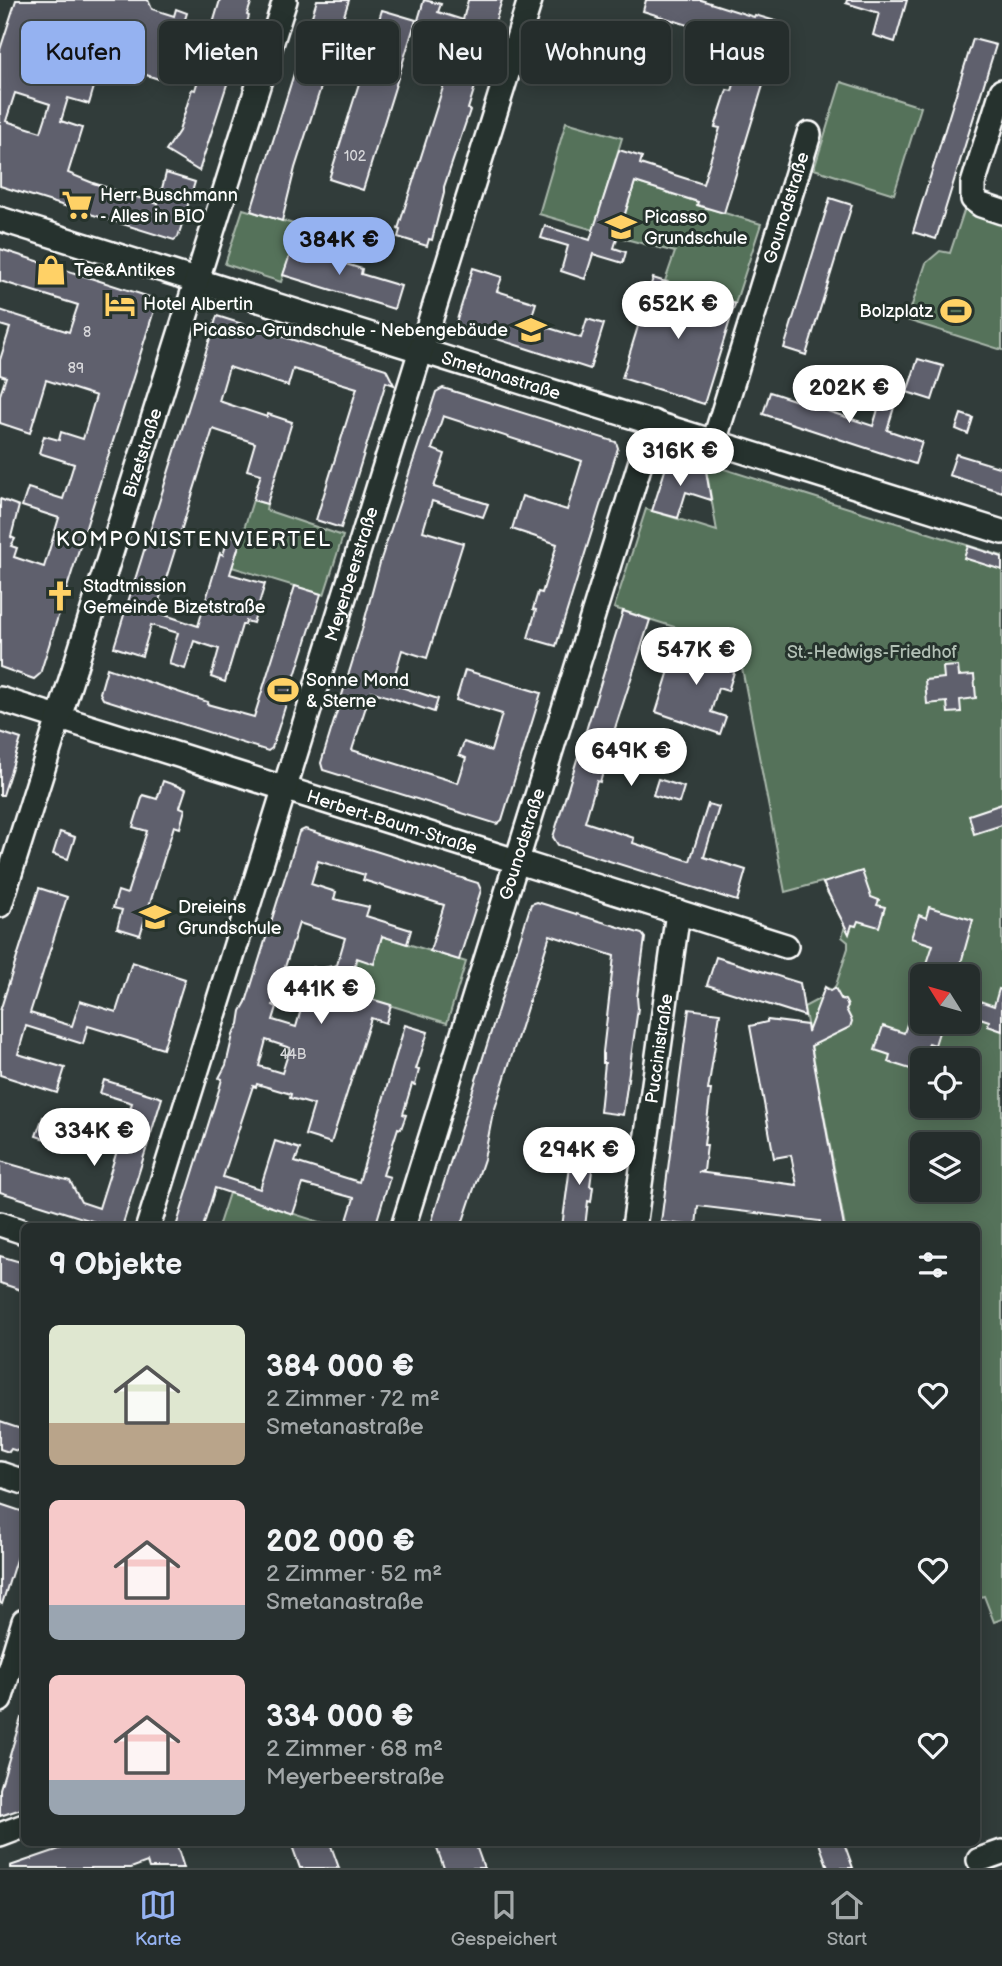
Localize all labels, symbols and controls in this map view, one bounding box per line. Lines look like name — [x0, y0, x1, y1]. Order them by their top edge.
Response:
chip: Kaufen — [21, 21, 145, 84]
chip: Mieten — [159, 21, 282, 84]
chip: Filter — [296, 21, 399, 84]
chip: Neu — [413, 21, 507, 84]
chip: Wohnung — [521, 21, 671, 84]
chip: Haus — [685, 21, 789, 84]
house number: 102 — [344, 148, 367, 165]
street label: Gounodstraße — [759, 149, 813, 266]
place label: Herr Buschmann - Alles in BIO — [100, 185, 238, 227]
supermarket icon: Herr Buschmann - Alles in BIO — [60, 188, 94, 222]
place label: Picasso Grundschule — [644, 207, 748, 249]
school or university icon: Picasso Grundschule — [604, 210, 638, 244]
pin: 384K € — [282, 218, 396, 277]
text: 384K € — [299, 226, 379, 254]
shop icon: Tee&Antikes — [34, 253, 68, 287]
place label: Tee&Antikes — [74, 260, 175, 281]
pin: 652K € — [621, 282, 735, 341]
hotel icon: Hotel Albertin — [103, 287, 137, 321]
text: 652K € — [638, 290, 718, 318]
place label: Hotel Albertin — [143, 294, 253, 315]
sports icon: Bolzplatz — [939, 294, 973, 328]
place label: Bolzplatz — [859, 301, 933, 322]
school or university icon: Picasso-Grundschule - Nebengebäude — [514, 313, 548, 347]
place label: Picasso-Grundschule - Nebengebäude — [192, 320, 508, 341]
house number: 8 — [83, 324, 91, 341]
street label: Smetanastraße — [439, 347, 564, 404]
house number: 89 — [68, 360, 84, 377]
pin: 202K € — [792, 366, 906, 425]
text: 202K € — [809, 374, 889, 402]
street label: Bizetstraße — [118, 405, 166, 500]
pin: 316K € — [623, 428, 737, 488]
text: 316K € — [642, 437, 718, 465]
street label: Meyerbeerstraße — [321, 504, 382, 644]
district label: KOMPONISTENVIERTEL — [56, 527, 332, 552]
place label: Stadtmission Gemeinde Bizetstraße — [83, 576, 266, 618]
church icon: Stadtmission Gemeinde Bizetstraße — [43, 579, 77, 613]
pin: 547K € — [639, 628, 753, 687]
text: 547K € — [657, 636, 735, 664]
park label: St.-Hedwigs-Friedhof — [787, 642, 958, 663]
place label: Sonne Mond & Sterne — [306, 670, 409, 712]
sports icon: Sonne Mond & Sterne — [266, 673, 300, 707]
pin: 649K € — [574, 728, 688, 788]
text: 649K € — [591, 737, 671, 765]
street label: Gounodstraße — [495, 785, 549, 902]
street label: Herbert-Baum-Straße — [304, 786, 480, 859]
place label: Dreieins Grundschule — [178, 897, 282, 939]
school or university icon: Dreieins Grundschule — [138, 900, 172, 934]
north arrow — [910, 964, 980, 1034]
map controls — [910, 964, 980, 1202]
pin: 441K € — [264, 967, 378, 1026]
text: 441K € — [283, 975, 359, 1003]
street label: Puccinistraße — [641, 992, 677, 1105]
house number: 44B — [280, 1046, 307, 1063]
button: locate — [910, 1048, 980, 1118]
pin: 334K € — [37, 1108, 151, 1168]
text: 334K € — [54, 1117, 134, 1145]
pin: 294K € — [522, 1128, 636, 1187]
button: layers — [910, 1132, 980, 1202]
text: 294K € — [539, 1136, 619, 1164]
icon: filters — [914, 1246, 952, 1284]
text: 9 Objekte — [49, 1247, 182, 1283]
text: 384 000 € — [266, 1349, 414, 1385]
icon: home — [105, 1353, 189, 1437]
icon: heart — [914, 1376, 952, 1414]
text: 2 Zimmer · 72 m² — [266, 1385, 440, 1413]
text: Smetanastraße — [266, 1413, 424, 1441]
text: 202 000 € — [266, 1524, 415, 1560]
icon: home — [105, 1528, 189, 1612]
icon: heart — [914, 1551, 952, 1589]
text: 2 Zimmer · 52 m² — [266, 1560, 442, 1588]
text: Smetanastraße — [266, 1588, 424, 1616]
text: 334 000 € — [266, 1699, 414, 1735]
icon: home — [105, 1703, 189, 1787]
icon: heart — [914, 1726, 952, 1764]
text: 2 Zimmer · 68 m² — [266, 1735, 443, 1763]
text: Meyerbeerstraße — [266, 1763, 445, 1791]
tab: Karte — [135, 1886, 181, 1951]
tab: Gespeichert — [451, 1886, 557, 1951]
tab: Start — [827, 1886, 867, 1951]

